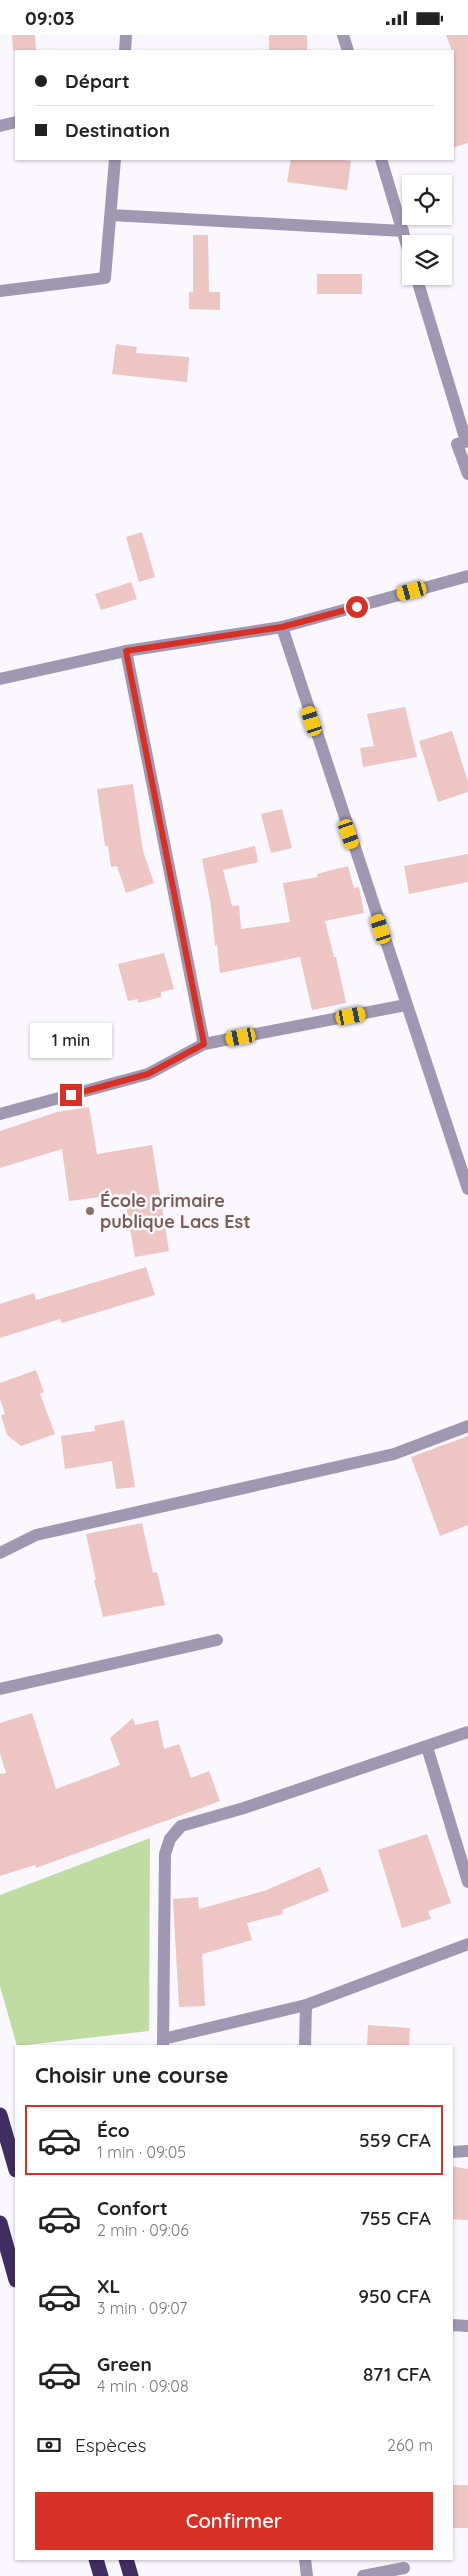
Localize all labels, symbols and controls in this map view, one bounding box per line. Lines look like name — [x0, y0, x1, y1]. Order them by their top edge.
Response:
text: 09:03 — [25, 6, 75, 30]
text: Départ — [65, 69, 130, 93]
text: Destination — [65, 118, 170, 142]
map controls — [402, 175, 452, 285]
button: locate — [402, 175, 452, 225]
button: layers — [402, 235, 452, 285]
car — [395, 580, 428, 602]
route start — [346, 596, 368, 618]
car — [300, 704, 323, 738]
car — [337, 817, 360, 851]
car — [369, 912, 392, 946]
car — [334, 1006, 367, 1026]
callout: 1 min — [30, 1023, 112, 1057]
car — [224, 1027, 257, 1047]
text: 1 min — [52, 1030, 90, 1050]
route end — [60, 1084, 82, 1106]
place label: École primaire publique Lacs Est — [100, 1189, 251, 1233]
marker: École primaire publique Lacs Est — [84, 1205, 96, 1217]
text: Choisir une course — [35, 2061, 229, 2089]
icon: car — [37, 2118, 82, 2163]
text: Éco — [97, 2118, 130, 2142]
text: 559 CFA — [359, 2128, 431, 2152]
text: 1 min · 09:05 — [97, 2142, 186, 2162]
icon: car — [37, 2196, 82, 2241]
text: Confort — [97, 2196, 168, 2220]
text: 755 CFA — [360, 2206, 431, 2230]
text: 2 min · 09:06 — [97, 2220, 189, 2240]
icon: car — [37, 2274, 82, 2319]
text: XL — [97, 2274, 120, 2298]
text: 950 CFA — [358, 2284, 431, 2308]
text: 3 min · 09:07 — [97, 2298, 187, 2318]
icon: car — [37, 2352, 82, 2397]
text: Green — [97, 2352, 152, 2376]
text: 871 CFA — [363, 2362, 431, 2386]
text: 4 min · 09:08 — [97, 2376, 189, 2396]
icon: cash — [35, 2431, 63, 2459]
text: Espèces — [75, 2433, 146, 2457]
text: 260 m — [387, 2435, 433, 2455]
button: Confirmer — [35, 2492, 433, 2550]

